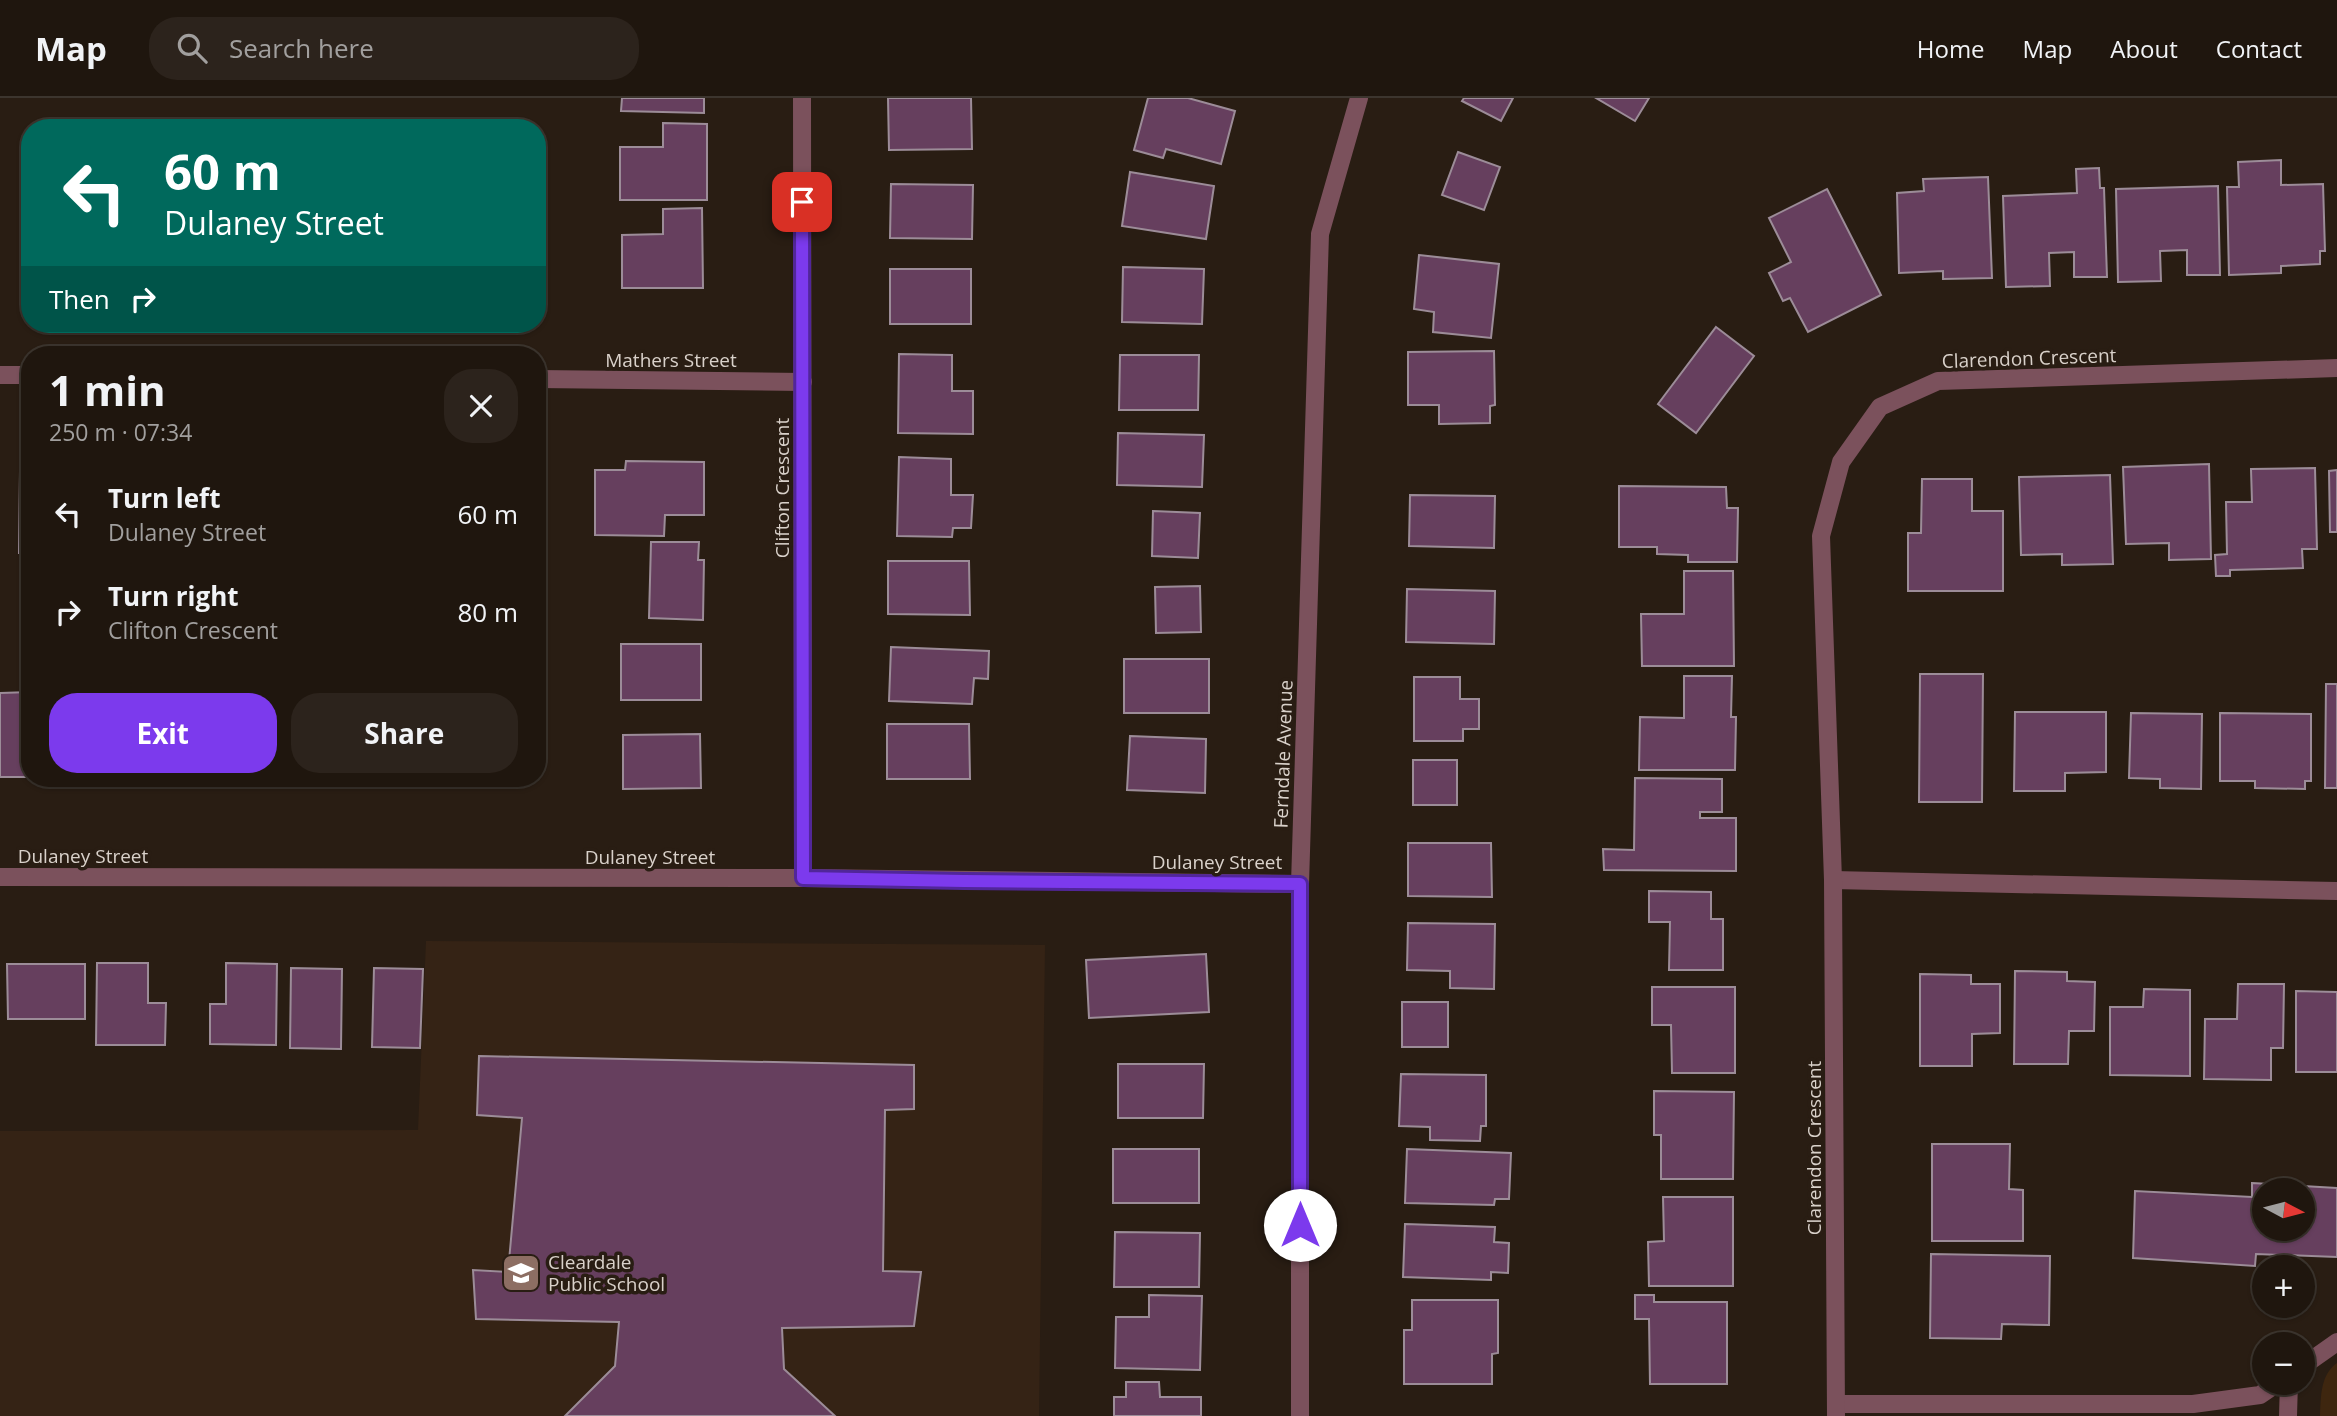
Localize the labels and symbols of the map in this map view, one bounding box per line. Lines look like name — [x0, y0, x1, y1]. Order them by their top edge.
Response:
pin — [772, 172, 832, 232]
street label: Clarendon Crescent — [1941, 342, 2117, 374]
street label: Mathers Street — [605, 347, 737, 373]
street label: Clifton Crescent — [769, 418, 795, 558]
street label: Ferndale Avenue — [1267, 679, 1299, 829]
street label: Dulaney Street — [18, 843, 149, 869]
street label: Dulaney Street — [585, 844, 716, 870]
street label: Dulaney Street — [1152, 849, 1283, 875]
street label: Clarendon Crescent — [1801, 1060, 1827, 1235]
north arrow — [2252, 1178, 2315, 1241]
position arrow — [1263, 1188, 1337, 1262]
place label: Cleardale Public School — [548, 1249, 665, 1297]
school or university icon: Cleardale Public School — [500, 1252, 542, 1294]

